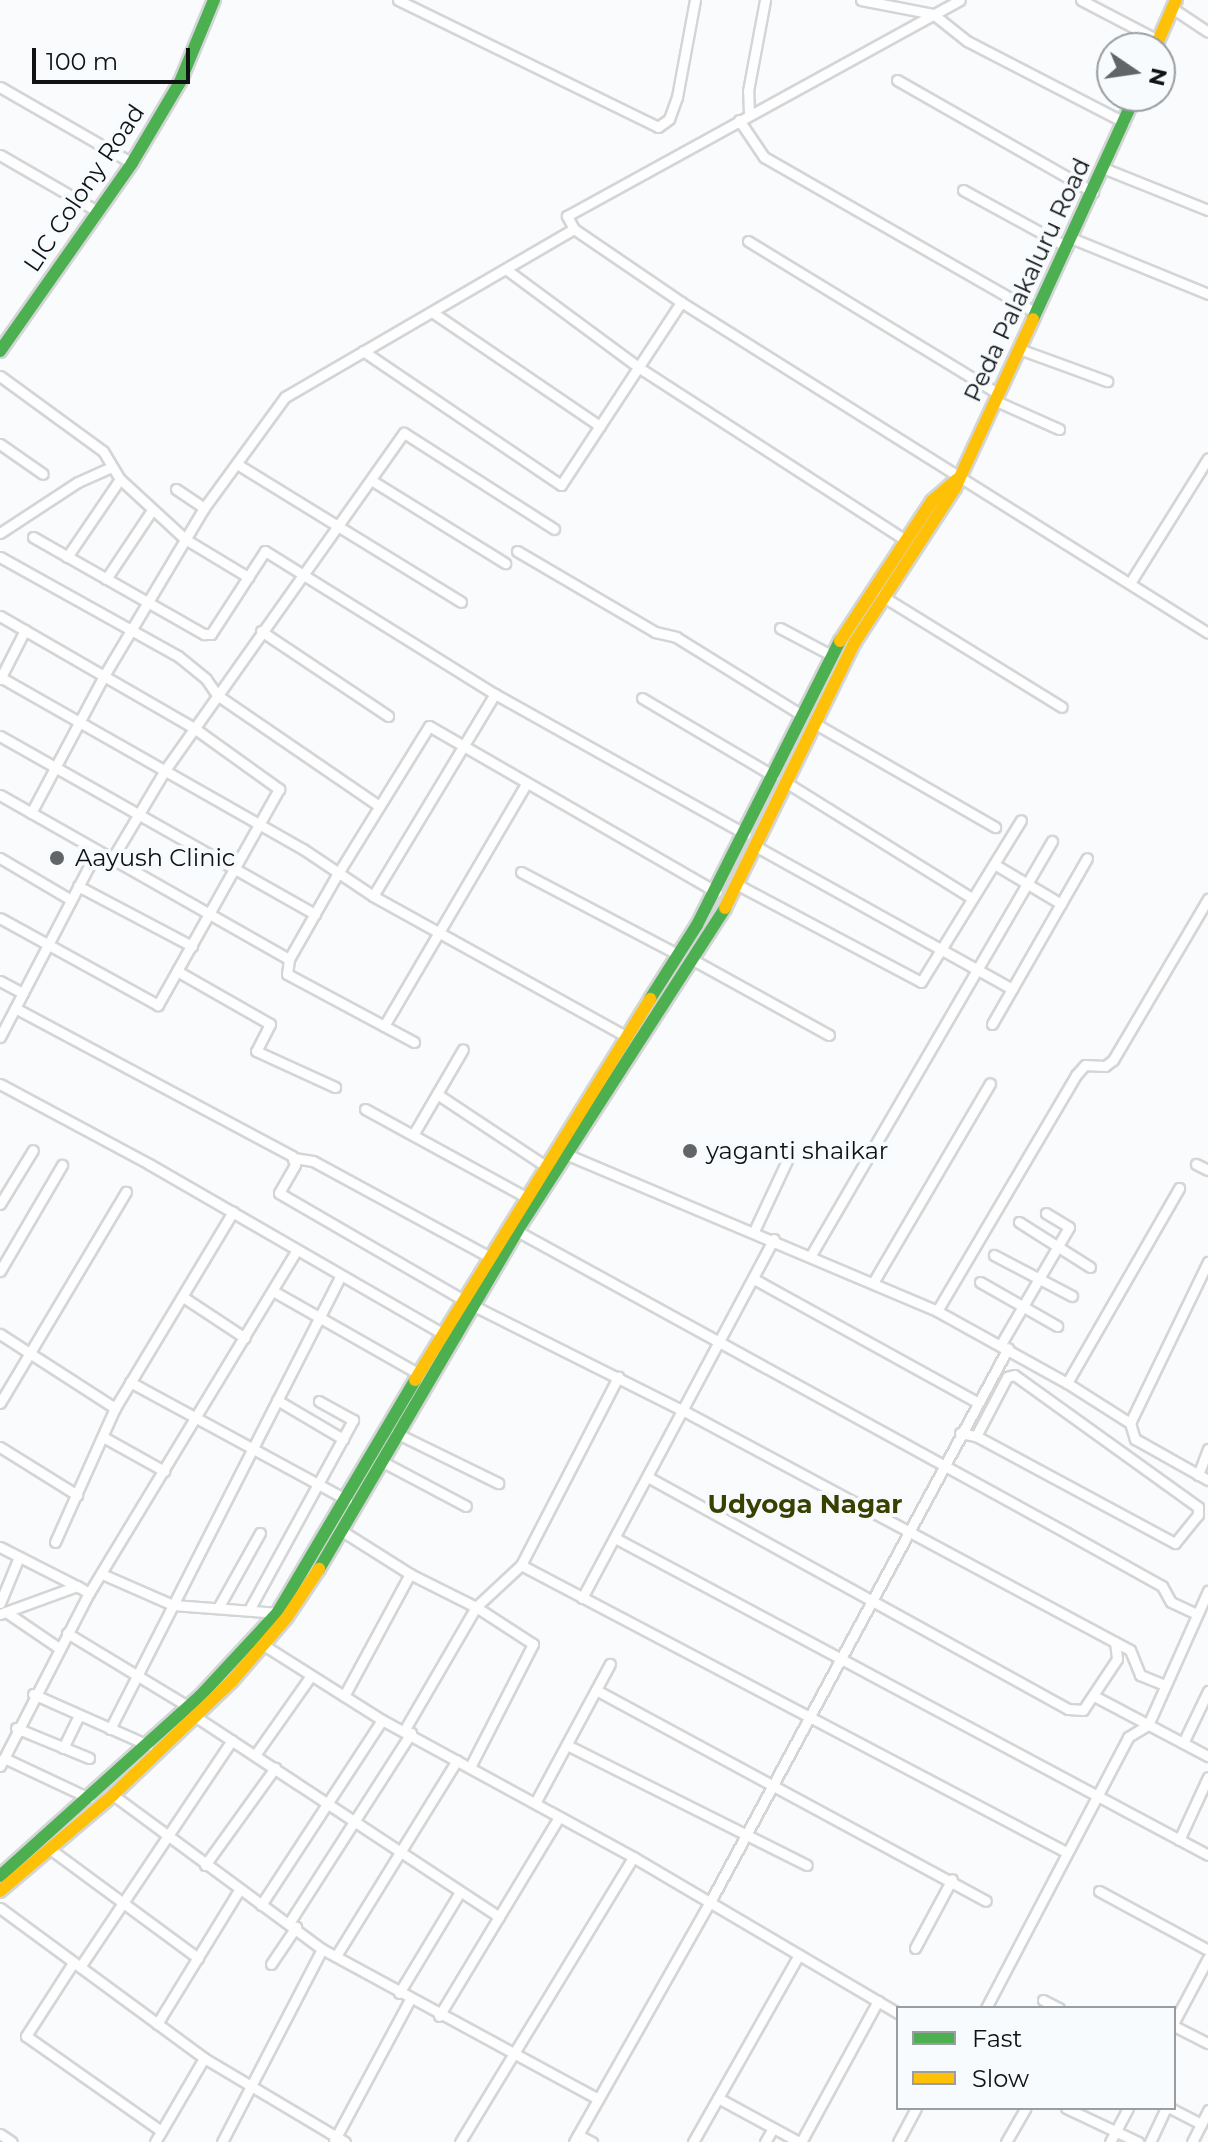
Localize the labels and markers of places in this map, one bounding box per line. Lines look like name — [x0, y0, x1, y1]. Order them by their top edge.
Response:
place label: Aayush Clinic — [75, 844, 235, 872]
marker: Aayush Clinic — [46, 847, 68, 869]
place label: yaganti shaikar — [706, 1137, 888, 1165]
marker: yaganti shaikar — [681, 1142, 699, 1160]

